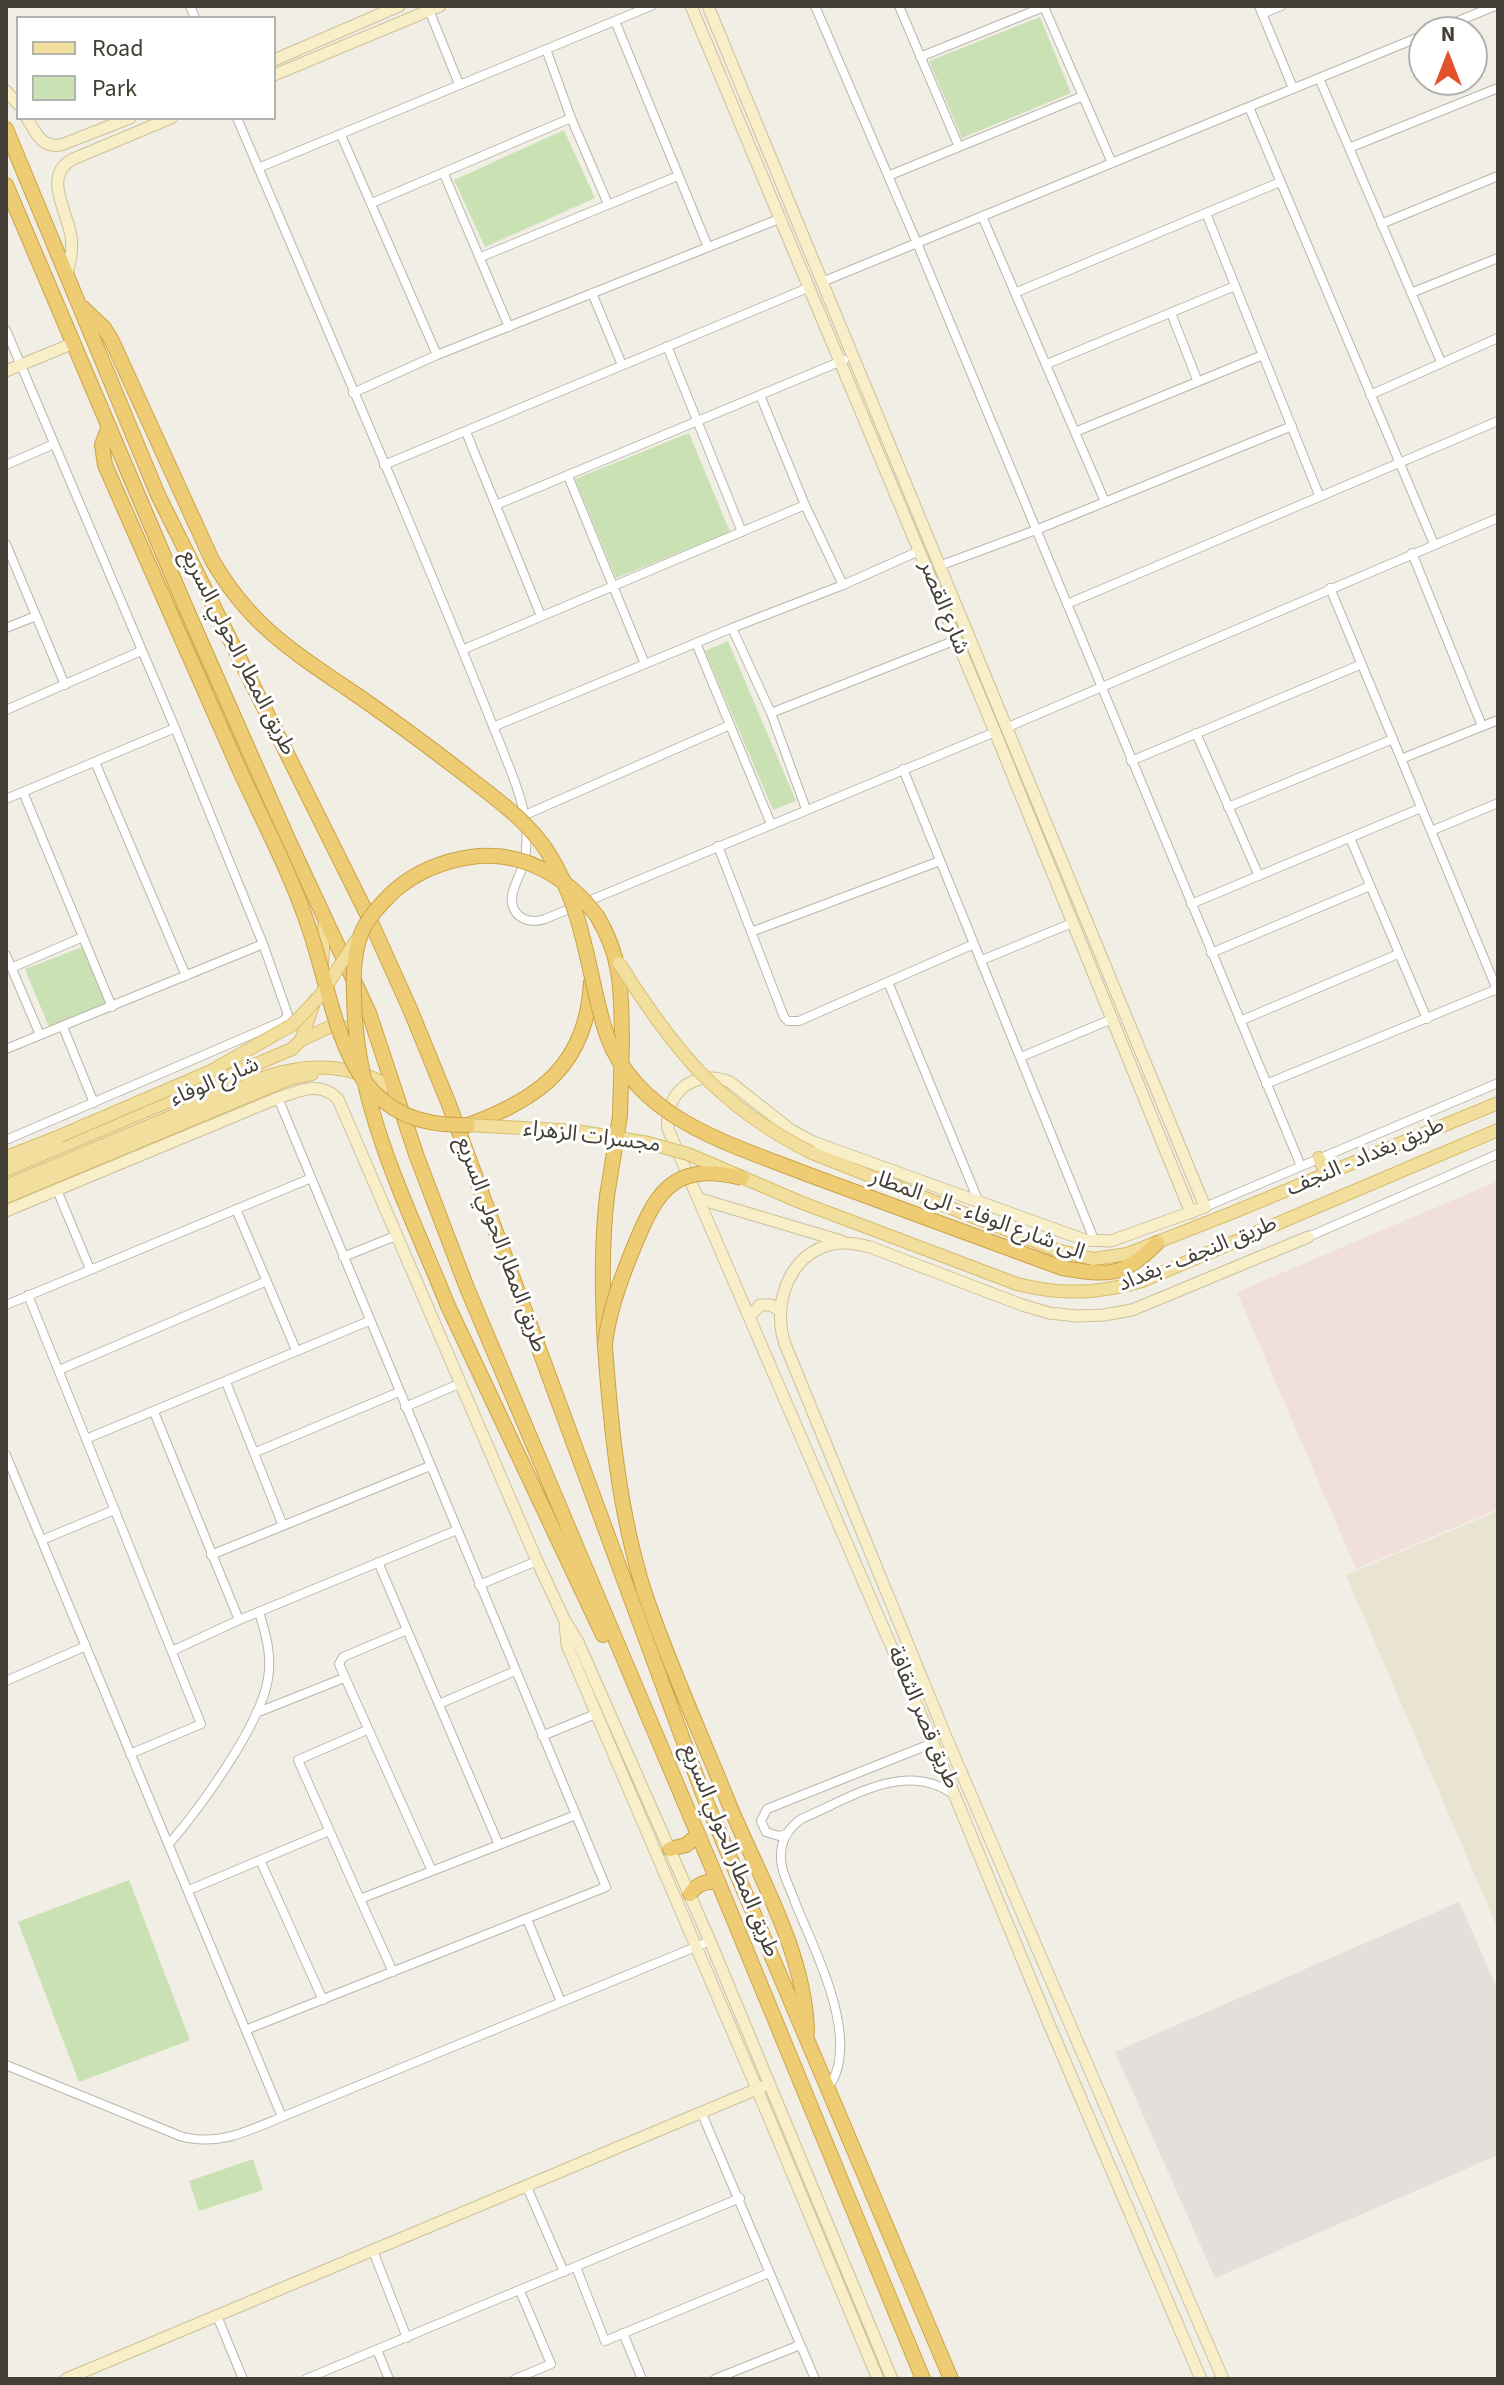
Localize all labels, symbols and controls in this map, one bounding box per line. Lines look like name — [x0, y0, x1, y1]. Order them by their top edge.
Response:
legend — [16, 16, 276, 120]
north arrow — [1408, 16, 1488, 96]
text: N — [1441, 18, 1455, 50]
text: Road — [92, 31, 144, 66]
text: Park — [92, 71, 137, 106]
street label: طريق المطار الحولي السريع — [174, 546, 300, 760]
street label: شارع القصر — [912, 557, 974, 659]
street label: شارع الوفاء — [167, 1053, 263, 1113]
street label: طريق بغداد - النجف — [1283, 1113, 1449, 1203]
street label: مجسرات الزهراء — [522, 1117, 662, 1159]
street label: طريق المطار الحولي السريع — [449, 1134, 551, 1356]
street label: الى شارع الوفاء - الى المطار — [866, 1165, 1088, 1267]
street label: طريق النجف - بغداد — [1115, 1211, 1281, 1299]
street label: طريق قصر الثقافة — [880, 1643, 964, 1793]
street label: طريق المطار الحولي السريع — [674, 1741, 784, 1961]

